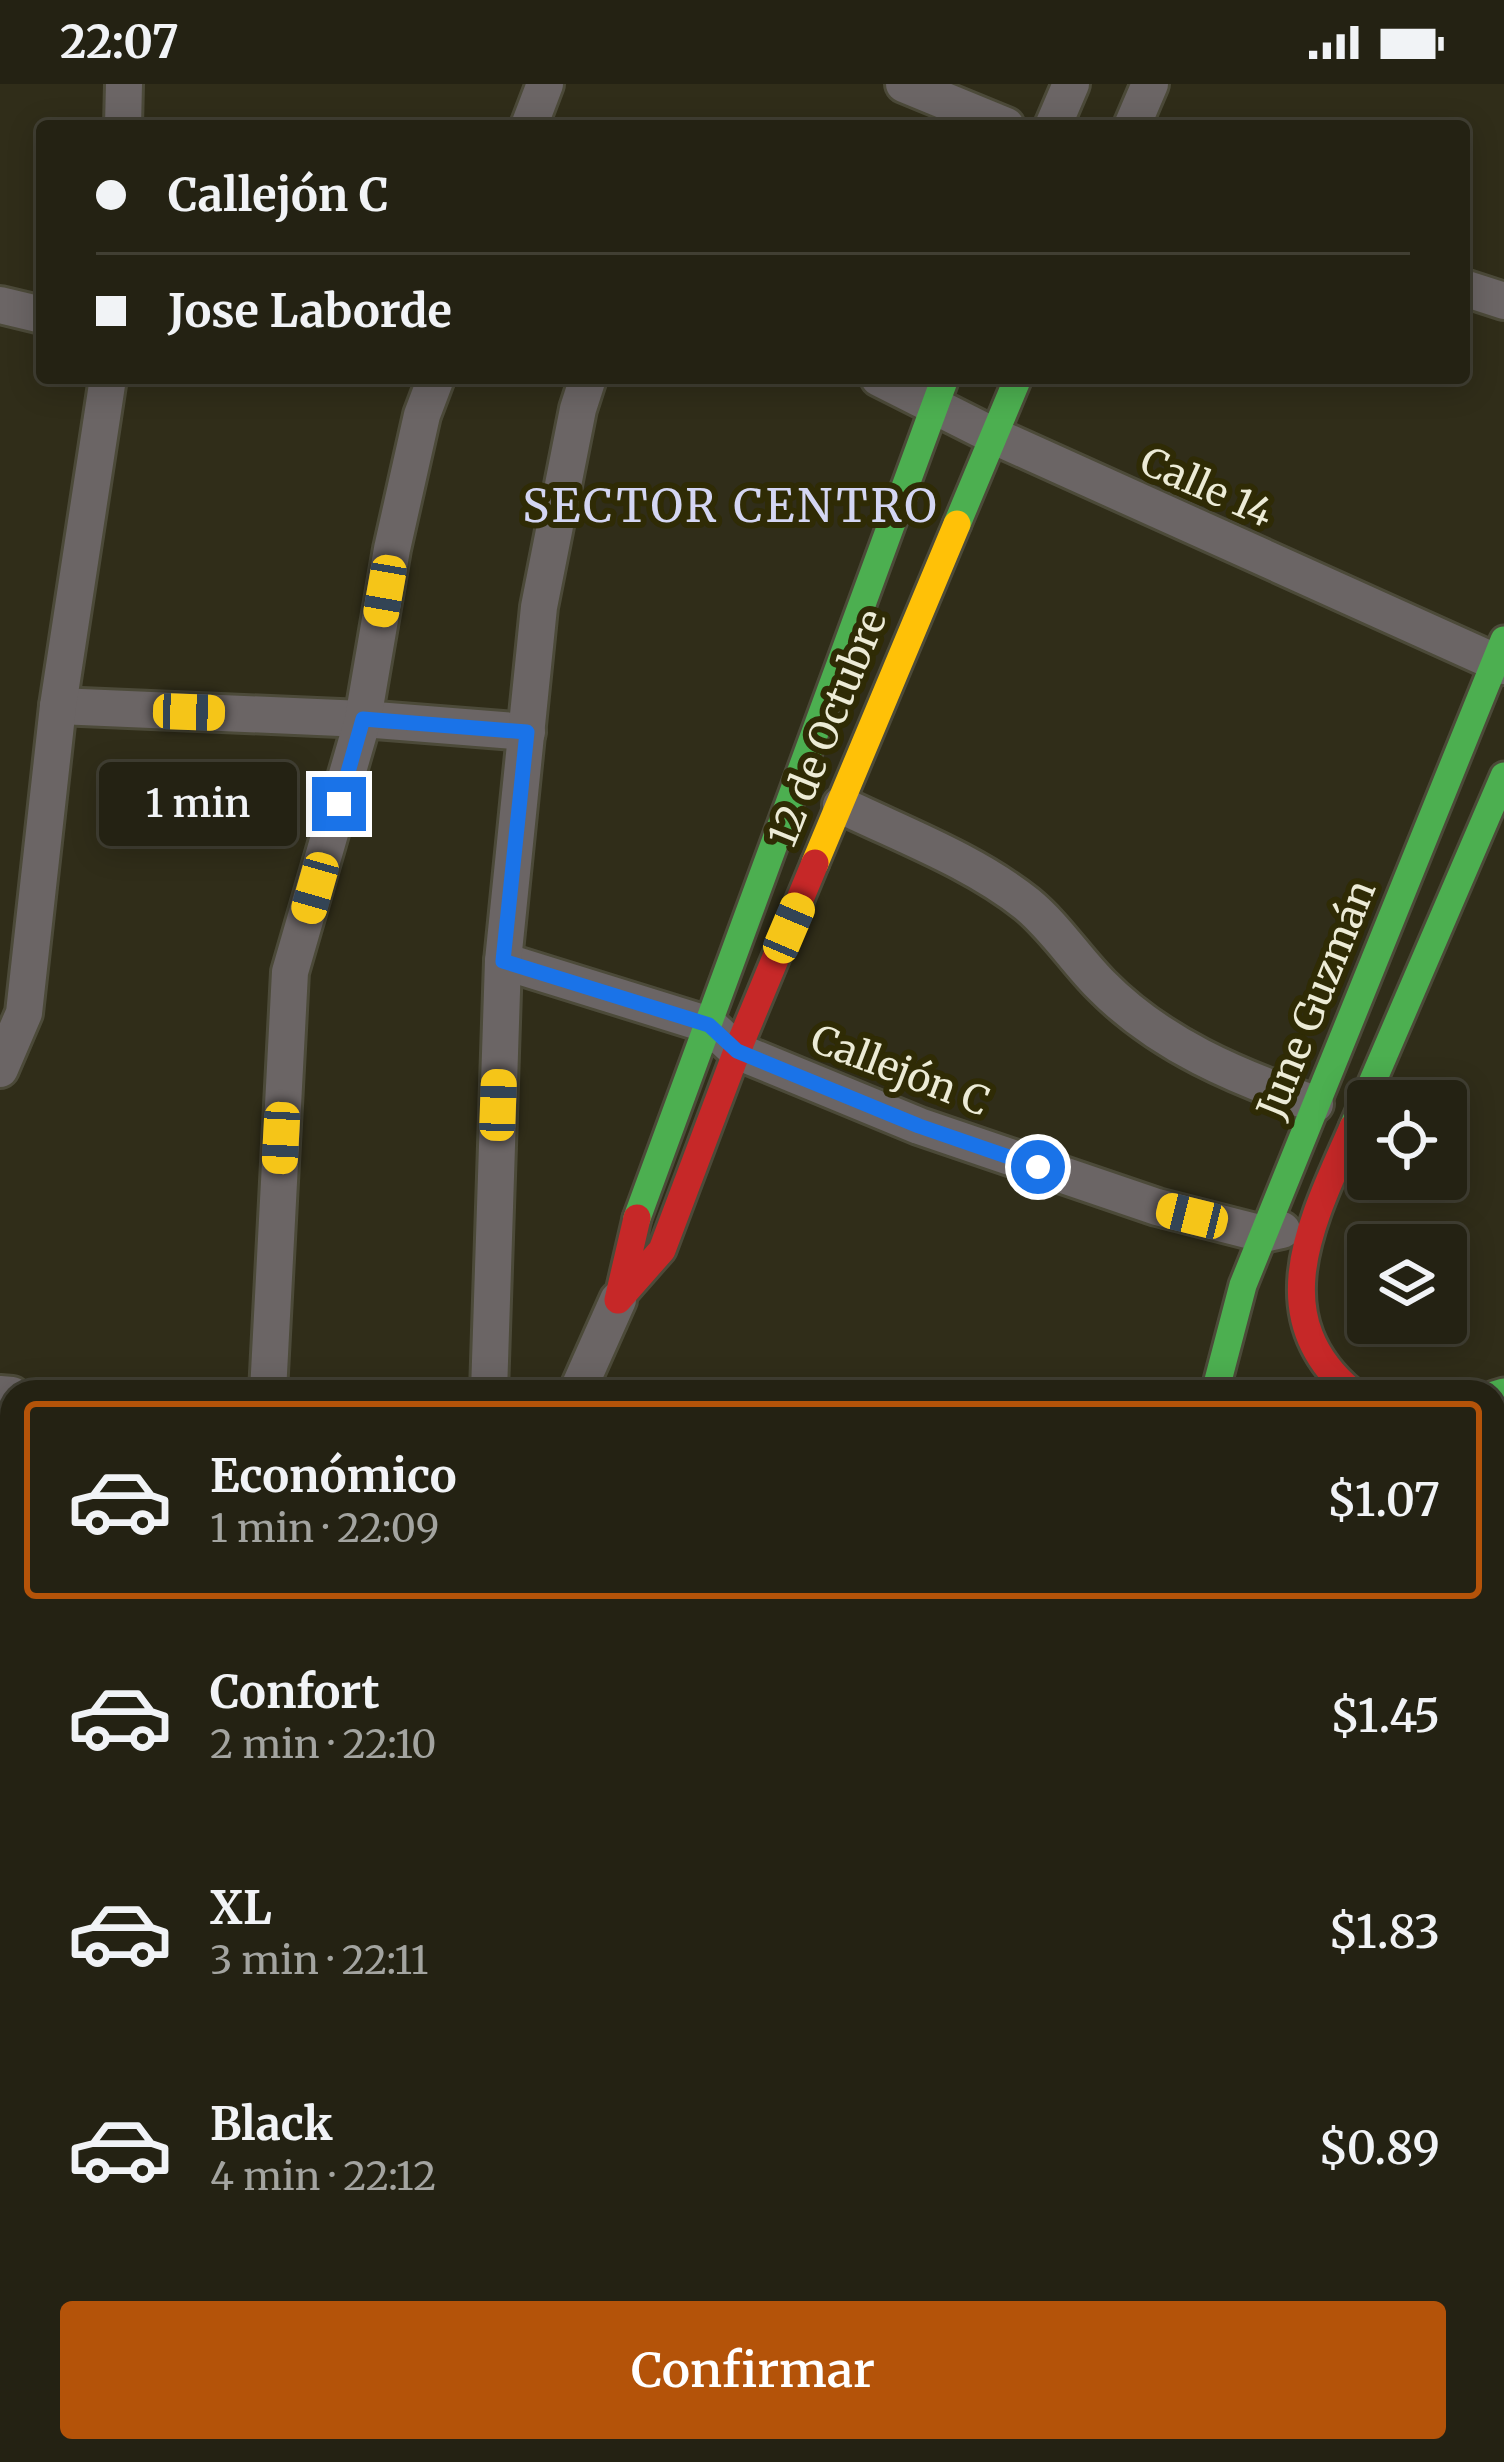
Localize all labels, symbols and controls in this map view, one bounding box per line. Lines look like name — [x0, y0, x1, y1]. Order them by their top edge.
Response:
text: 22:07 — [60, 14, 179, 70]
text: Callejón C — [168, 167, 389, 223]
text: Jose Laborde — [168, 283, 452, 339]
street label: Calle 14 — [1133, 437, 1281, 538]
district label: SECTOR CENTRO — [522, 478, 940, 534]
car — [361, 552, 409, 630]
street label: 12 de Octubre — [758, 603, 897, 854]
car — [152, 693, 226, 731]
callout: 1 min — [99, 762, 297, 846]
route end — [312, 777, 366, 831]
text: 1 min — [146, 779, 250, 828]
car — [288, 848, 342, 928]
street label: June Guzmán — [1246, 873, 1386, 1126]
car — [758, 888, 820, 968]
street label: Callejón C — [804, 1014, 996, 1127]
car — [479, 1068, 517, 1142]
map controls — [1347, 1080, 1467, 1344]
button: locate — [1347, 1080, 1467, 1200]
car — [261, 1101, 301, 1175]
route start — [1011, 1140, 1065, 1194]
car — [1153, 1190, 1231, 1242]
button: layers — [1347, 1224, 1467, 1344]
icon: car — [66, 1446, 174, 1554]
text: Económico — [210, 1448, 457, 1504]
text: $1.07 — [1327, 1472, 1440, 1528]
text: 1 min · 22:09 — [210, 1504, 439, 1553]
icon: car — [66, 1662, 174, 1770]
text: Confort — [210, 1664, 380, 1720]
text: $1.45 — [1330, 1688, 1440, 1744]
text: 2 min · 22:10 — [210, 1720, 436, 1769]
icon: car — [66, 1878, 174, 1986]
text: XL — [210, 1880, 272, 1936]
text: $1.83 — [1328, 1904, 1440, 1960]
text: 3 min · 22:11 — [210, 1936, 429, 1985]
icon: car — [66, 2094, 174, 2202]
text: Black — [210, 2096, 333, 2152]
text: $0.89 — [1318, 2120, 1440, 2176]
text: 4 min · 22:12 — [210, 2152, 436, 2201]
button: Confirmar — [60, 2301, 1446, 2439]

